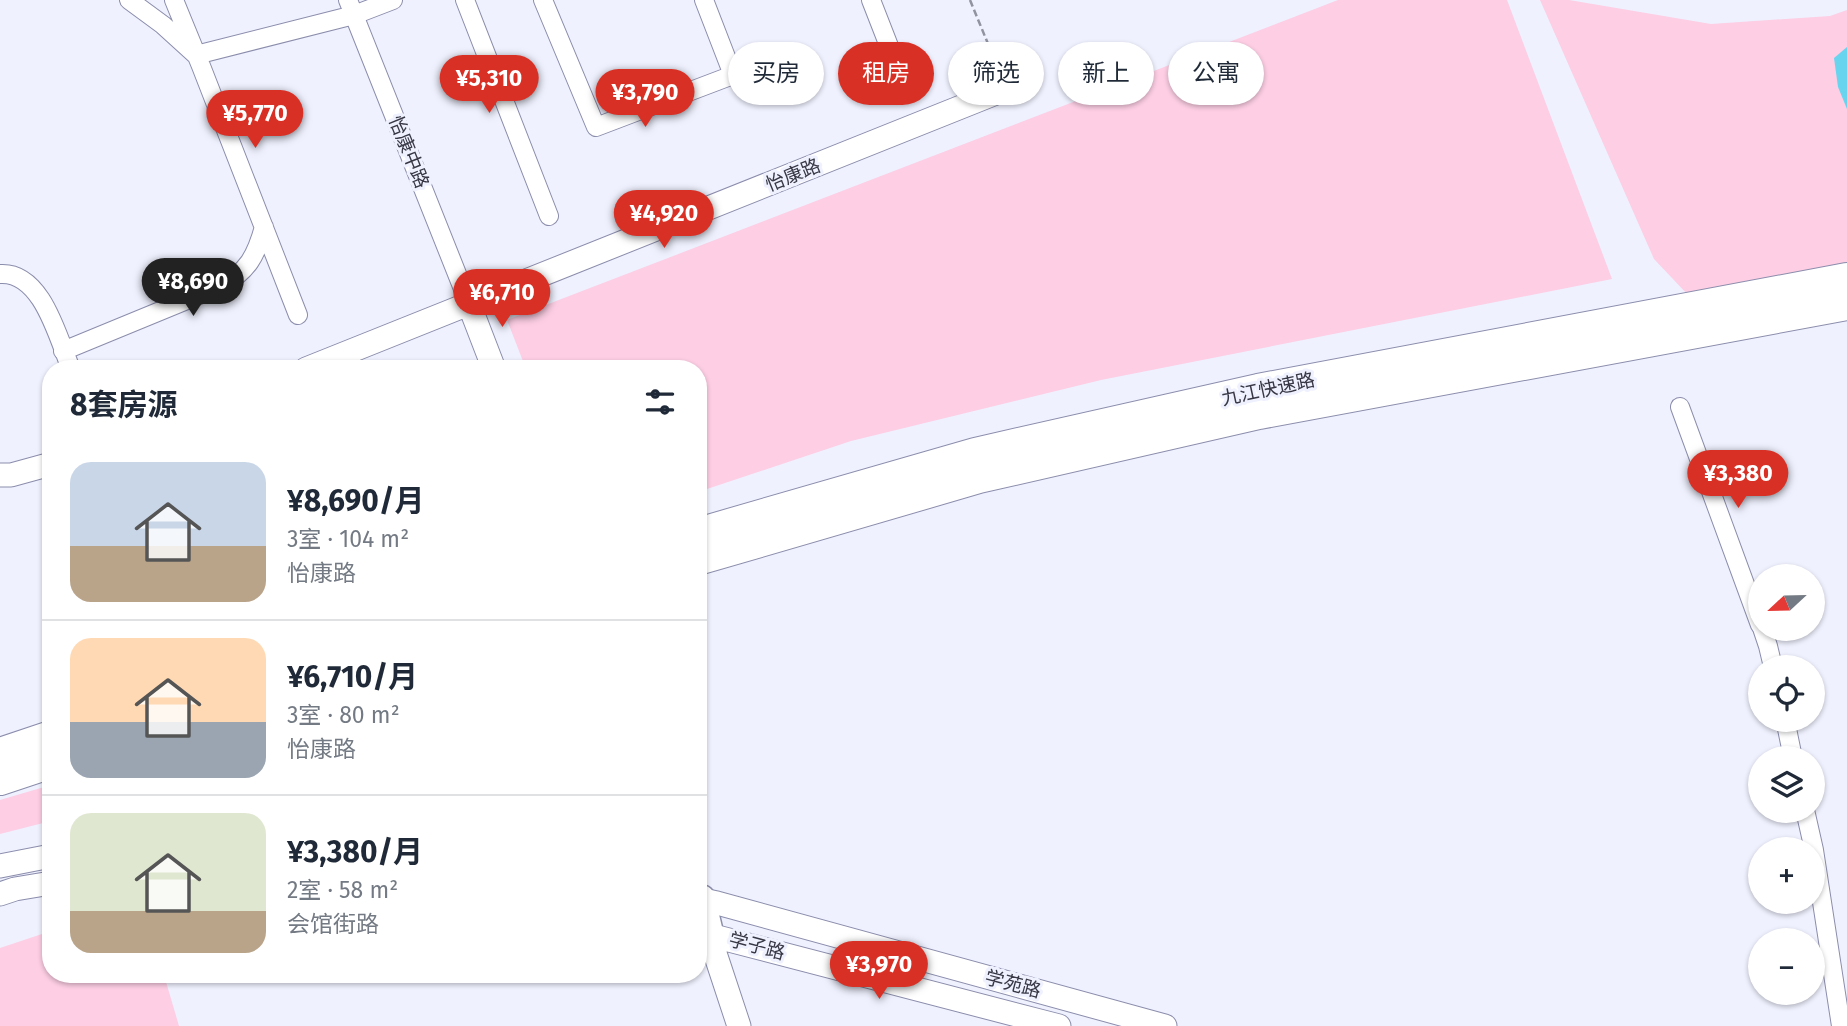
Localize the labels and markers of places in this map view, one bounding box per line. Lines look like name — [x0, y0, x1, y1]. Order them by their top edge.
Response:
pin: ¥5,310 — [432, 55, 546, 115]
pin: ¥3,790 — [588, 69, 702, 129]
pin: ¥5,770 — [198, 90, 312, 150]
pin: ¥4,920 — [607, 190, 721, 250]
pin: ¥8,690 — [136, 258, 250, 318]
pin: ¥6,710 — [445, 270, 559, 329]
pin: ¥3,380 — [1681, 450, 1795, 510]
pin: ¥3,970 — [822, 942, 936, 1001]

